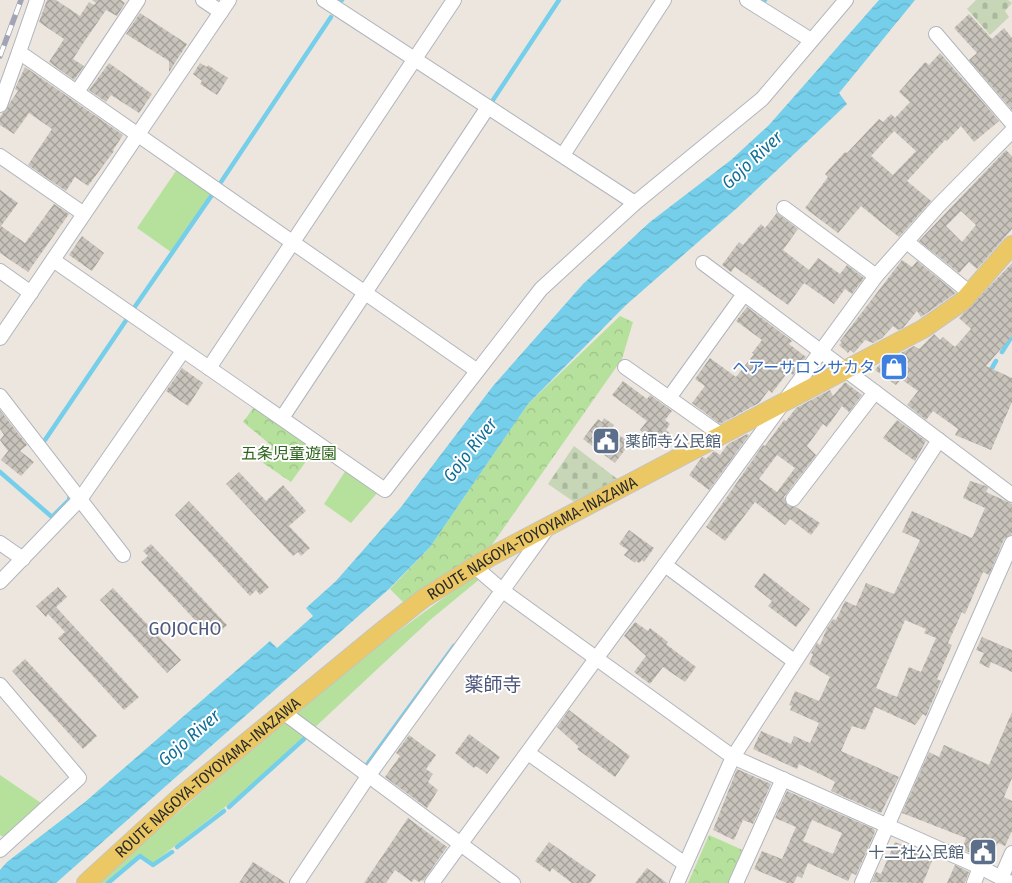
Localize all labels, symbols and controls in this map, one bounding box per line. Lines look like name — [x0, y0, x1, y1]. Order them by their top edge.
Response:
water label: Gojo River — [717, 126, 787, 194]
shop icon: ヘアーサロンサカタ — [879, 352, 909, 382]
place label: ヘアーサロンサカタ — [732, 358, 875, 377]
water label: Gojo River — [438, 413, 502, 486]
public building icon: 薬師寺公民館 — [591, 426, 621, 456]
place label: 薬師寺公民館 — [625, 432, 721, 451]
park label: 五条児童遊園 — [241, 444, 337, 463]
street label: ROUTE NAGOYA-TOYOYAMA-INAZAWA — [423, 472, 641, 603]
district label: GOJOCHO — [149, 617, 221, 640]
district label: 薬師寺 — [464, 673, 522, 696]
street label: ROUTE NAGOYA-TOYOYAMA-INAZAWA — [111, 693, 304, 861]
water label: Gojo River — [154, 705, 225, 771]
public building icon: 十二社公民館 — [968, 837, 998, 867]
place label: 十二社公民館 — [868, 843, 964, 862]

